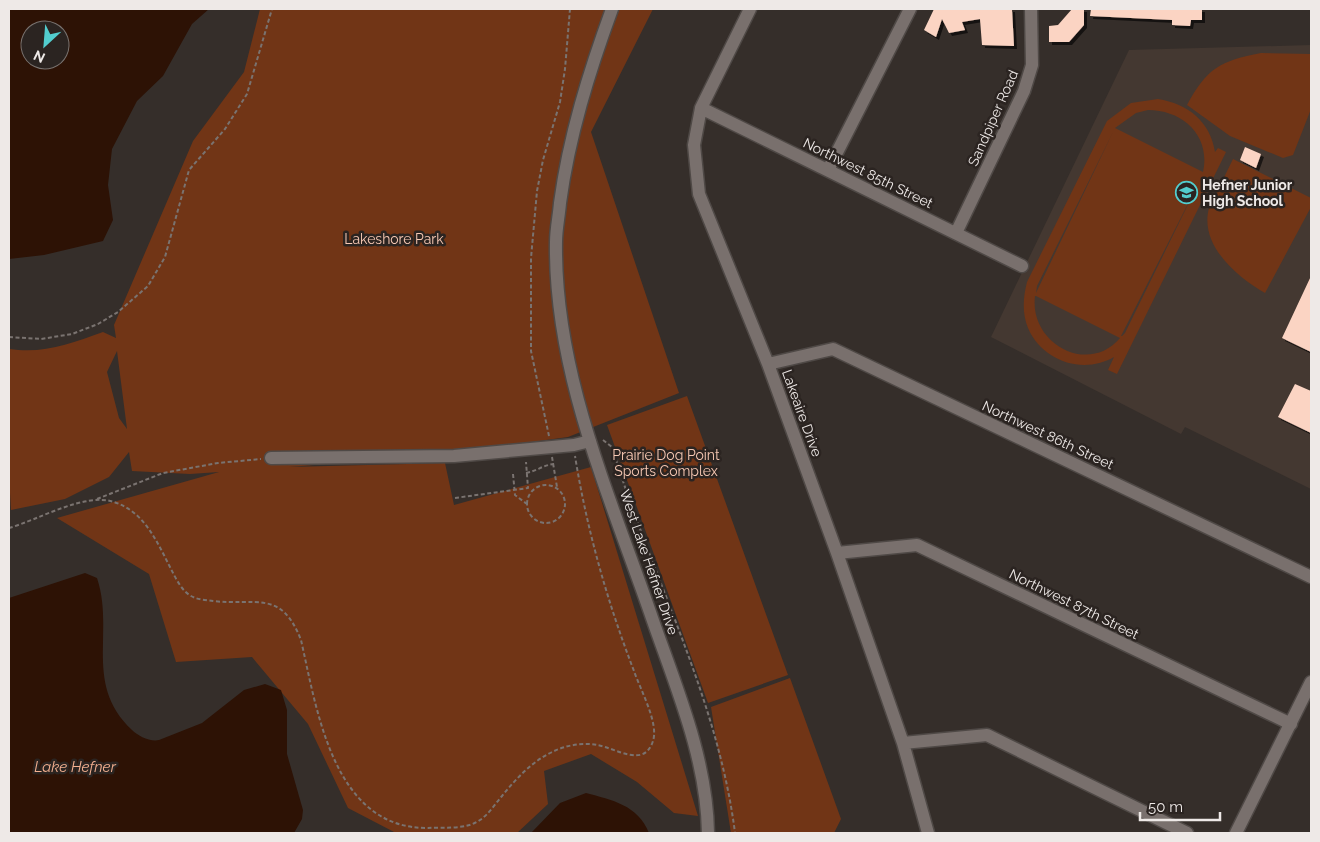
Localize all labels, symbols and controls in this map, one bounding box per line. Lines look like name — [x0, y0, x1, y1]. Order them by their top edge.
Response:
north arrow — [20, 20, 70, 70]
text: N — [31, 47, 48, 66]
street label: Sandpiper Road — [965, 68, 1021, 168]
street label: Northwest 85th Street — [801, 135, 936, 211]
place label: Hefner Junior High School — [1202, 177, 1293, 209]
school or university icon: Hefner Junior High School — [1174, 181, 1198, 205]
park label: Lakeshore Park — [344, 231, 444, 247]
street label: Lakeaire Drive — [779, 367, 825, 459]
street label: Northwest 86th Street — [980, 398, 1116, 473]
park label: Prairie Dog Point Sports Complex — [612, 447, 720, 479]
street label: West Lake Hefner Drive — [617, 487, 681, 637]
street label: Northwest 87th Street — [1007, 566, 1142, 642]
water label: Lake Hefner — [34, 758, 117, 776]
scale bar — [1140, 790, 1220, 822]
text: 50 m — [1148, 798, 1183, 816]

